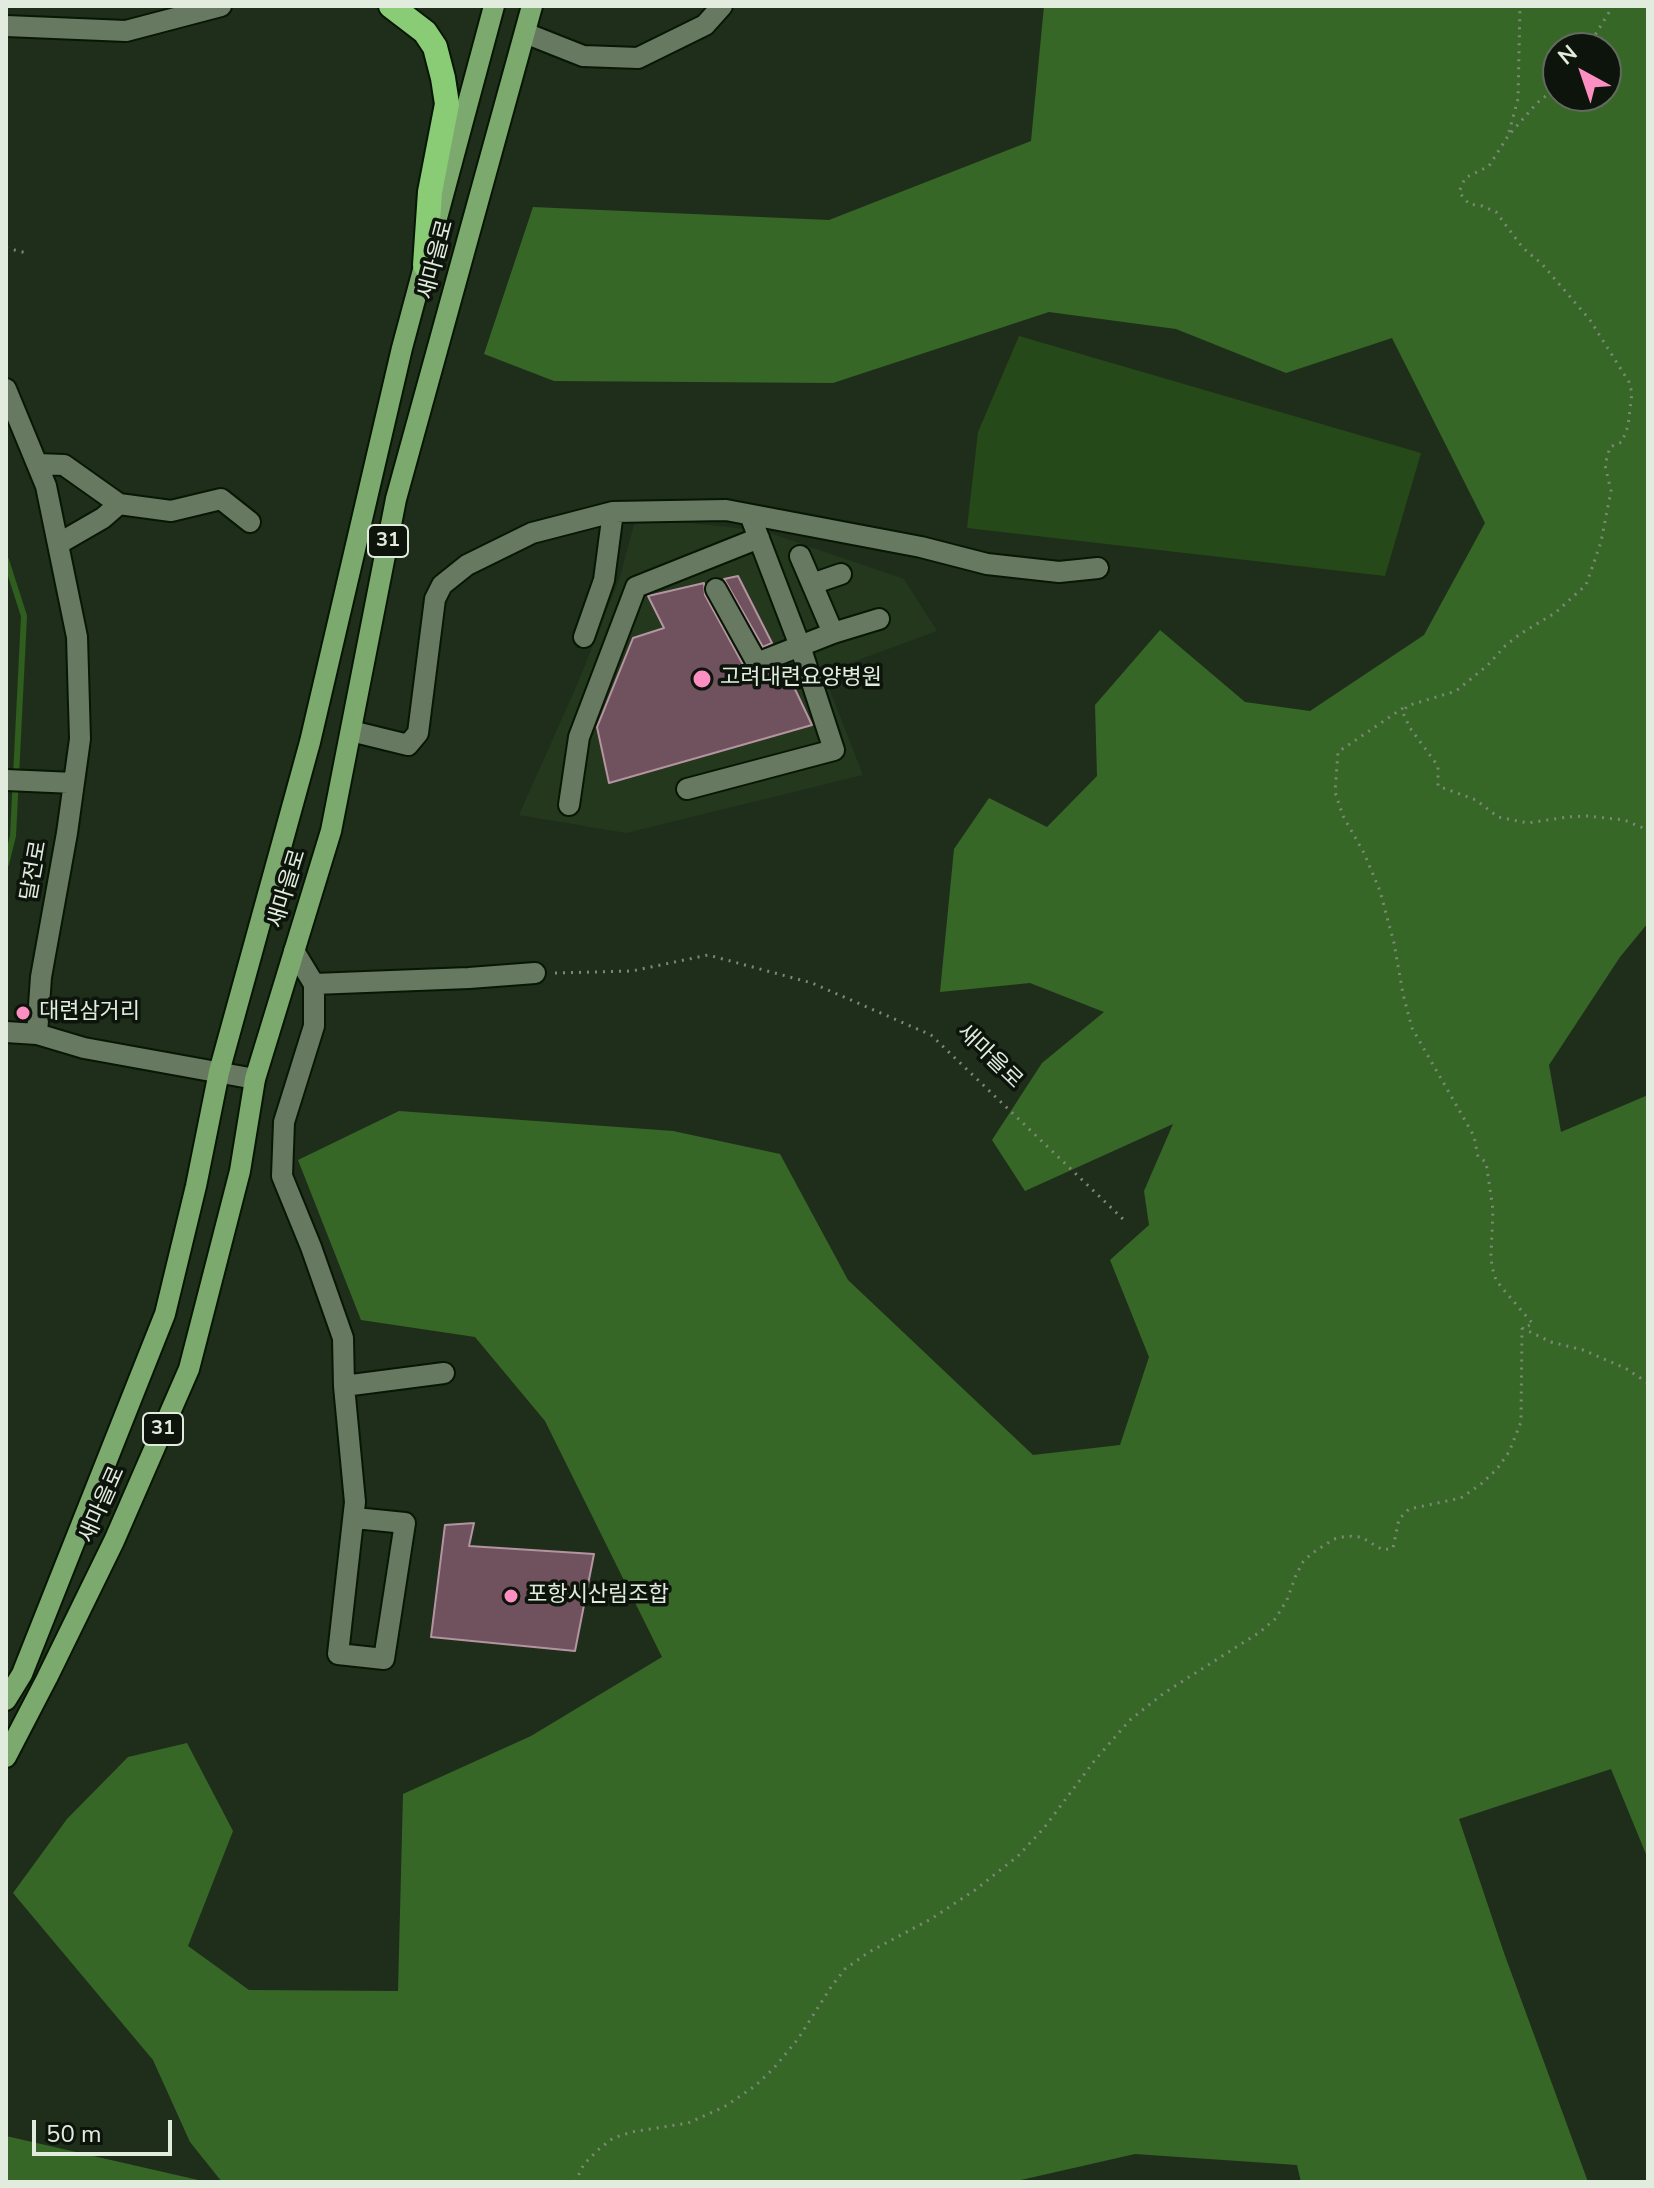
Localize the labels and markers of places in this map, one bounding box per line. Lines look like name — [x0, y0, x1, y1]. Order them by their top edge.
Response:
place label: 고려대련요양병원 — [720, 666, 882, 692]
marker: 고려대련요양병원 — [691, 668, 713, 690]
place label: 대련삼거리 — [39, 1000, 140, 1026]
marker: 대련삼거리 — [14, 1004, 32, 1022]
place label: 포항시산림조합 — [527, 1583, 669, 1609]
marker: 포항시산림조합 — [502, 1587, 520, 1605]

